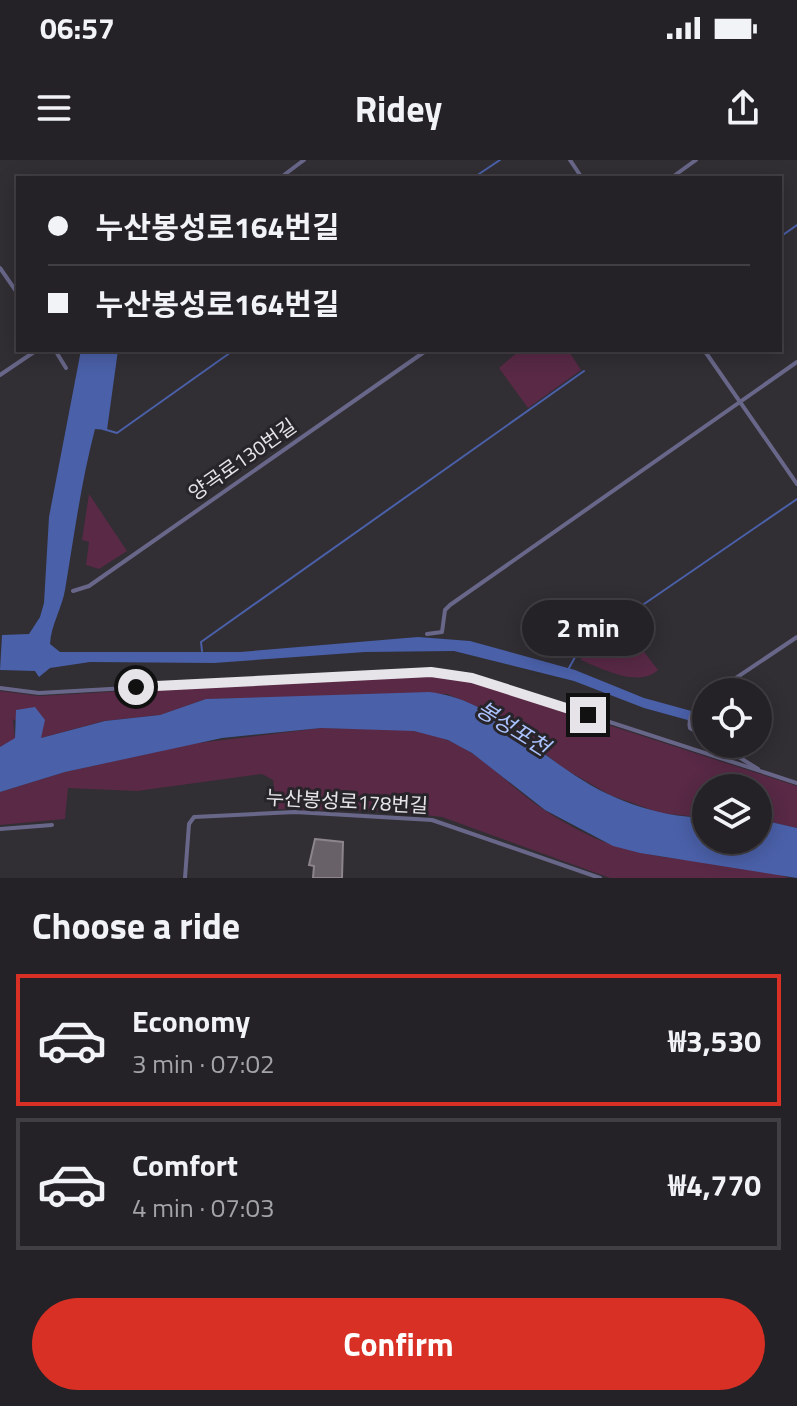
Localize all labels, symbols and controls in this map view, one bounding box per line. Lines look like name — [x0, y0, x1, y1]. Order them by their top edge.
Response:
text: 06:57 — [40, 5, 115, 51]
text: Ridey — [355, 81, 442, 136]
icon: menu — [32, 86, 76, 130]
icon: share — [721, 86, 765, 130]
text: 누산봉성로164번길 — [96, 204, 340, 250]
text: 누산봉성로164번길 — [96, 281, 340, 327]
street label: 양곡로130번길 — [182, 410, 302, 508]
callout: 2 min — [522, 599, 654, 655]
text: 2 min — [556, 608, 620, 647]
route start — [118, 669, 154, 705]
map controls — [692, 678, 772, 854]
button: locate — [692, 678, 772, 758]
water label: 봉성포천 — [470, 692, 559, 765]
route end — [570, 697, 606, 733]
button: layers — [692, 774, 772, 854]
street label: 누산봉성로178번길 — [265, 781, 429, 821]
text: Choose a ride — [32, 898, 240, 953]
text: Economy — [132, 998, 250, 1044]
icon: car — [36, 1004, 108, 1076]
text: ₩3,530 — [668, 1018, 761, 1064]
text: 3 min · 07:02 — [132, 1044, 275, 1083]
text: Comfort — [132, 1142, 238, 1188]
icon: car — [36, 1148, 108, 1220]
text: ₩4,770 — [668, 1162, 761, 1208]
text: 4 min · 07:03 — [132, 1188, 275, 1227]
button: Confirm — [32, 1298, 765, 1390]

